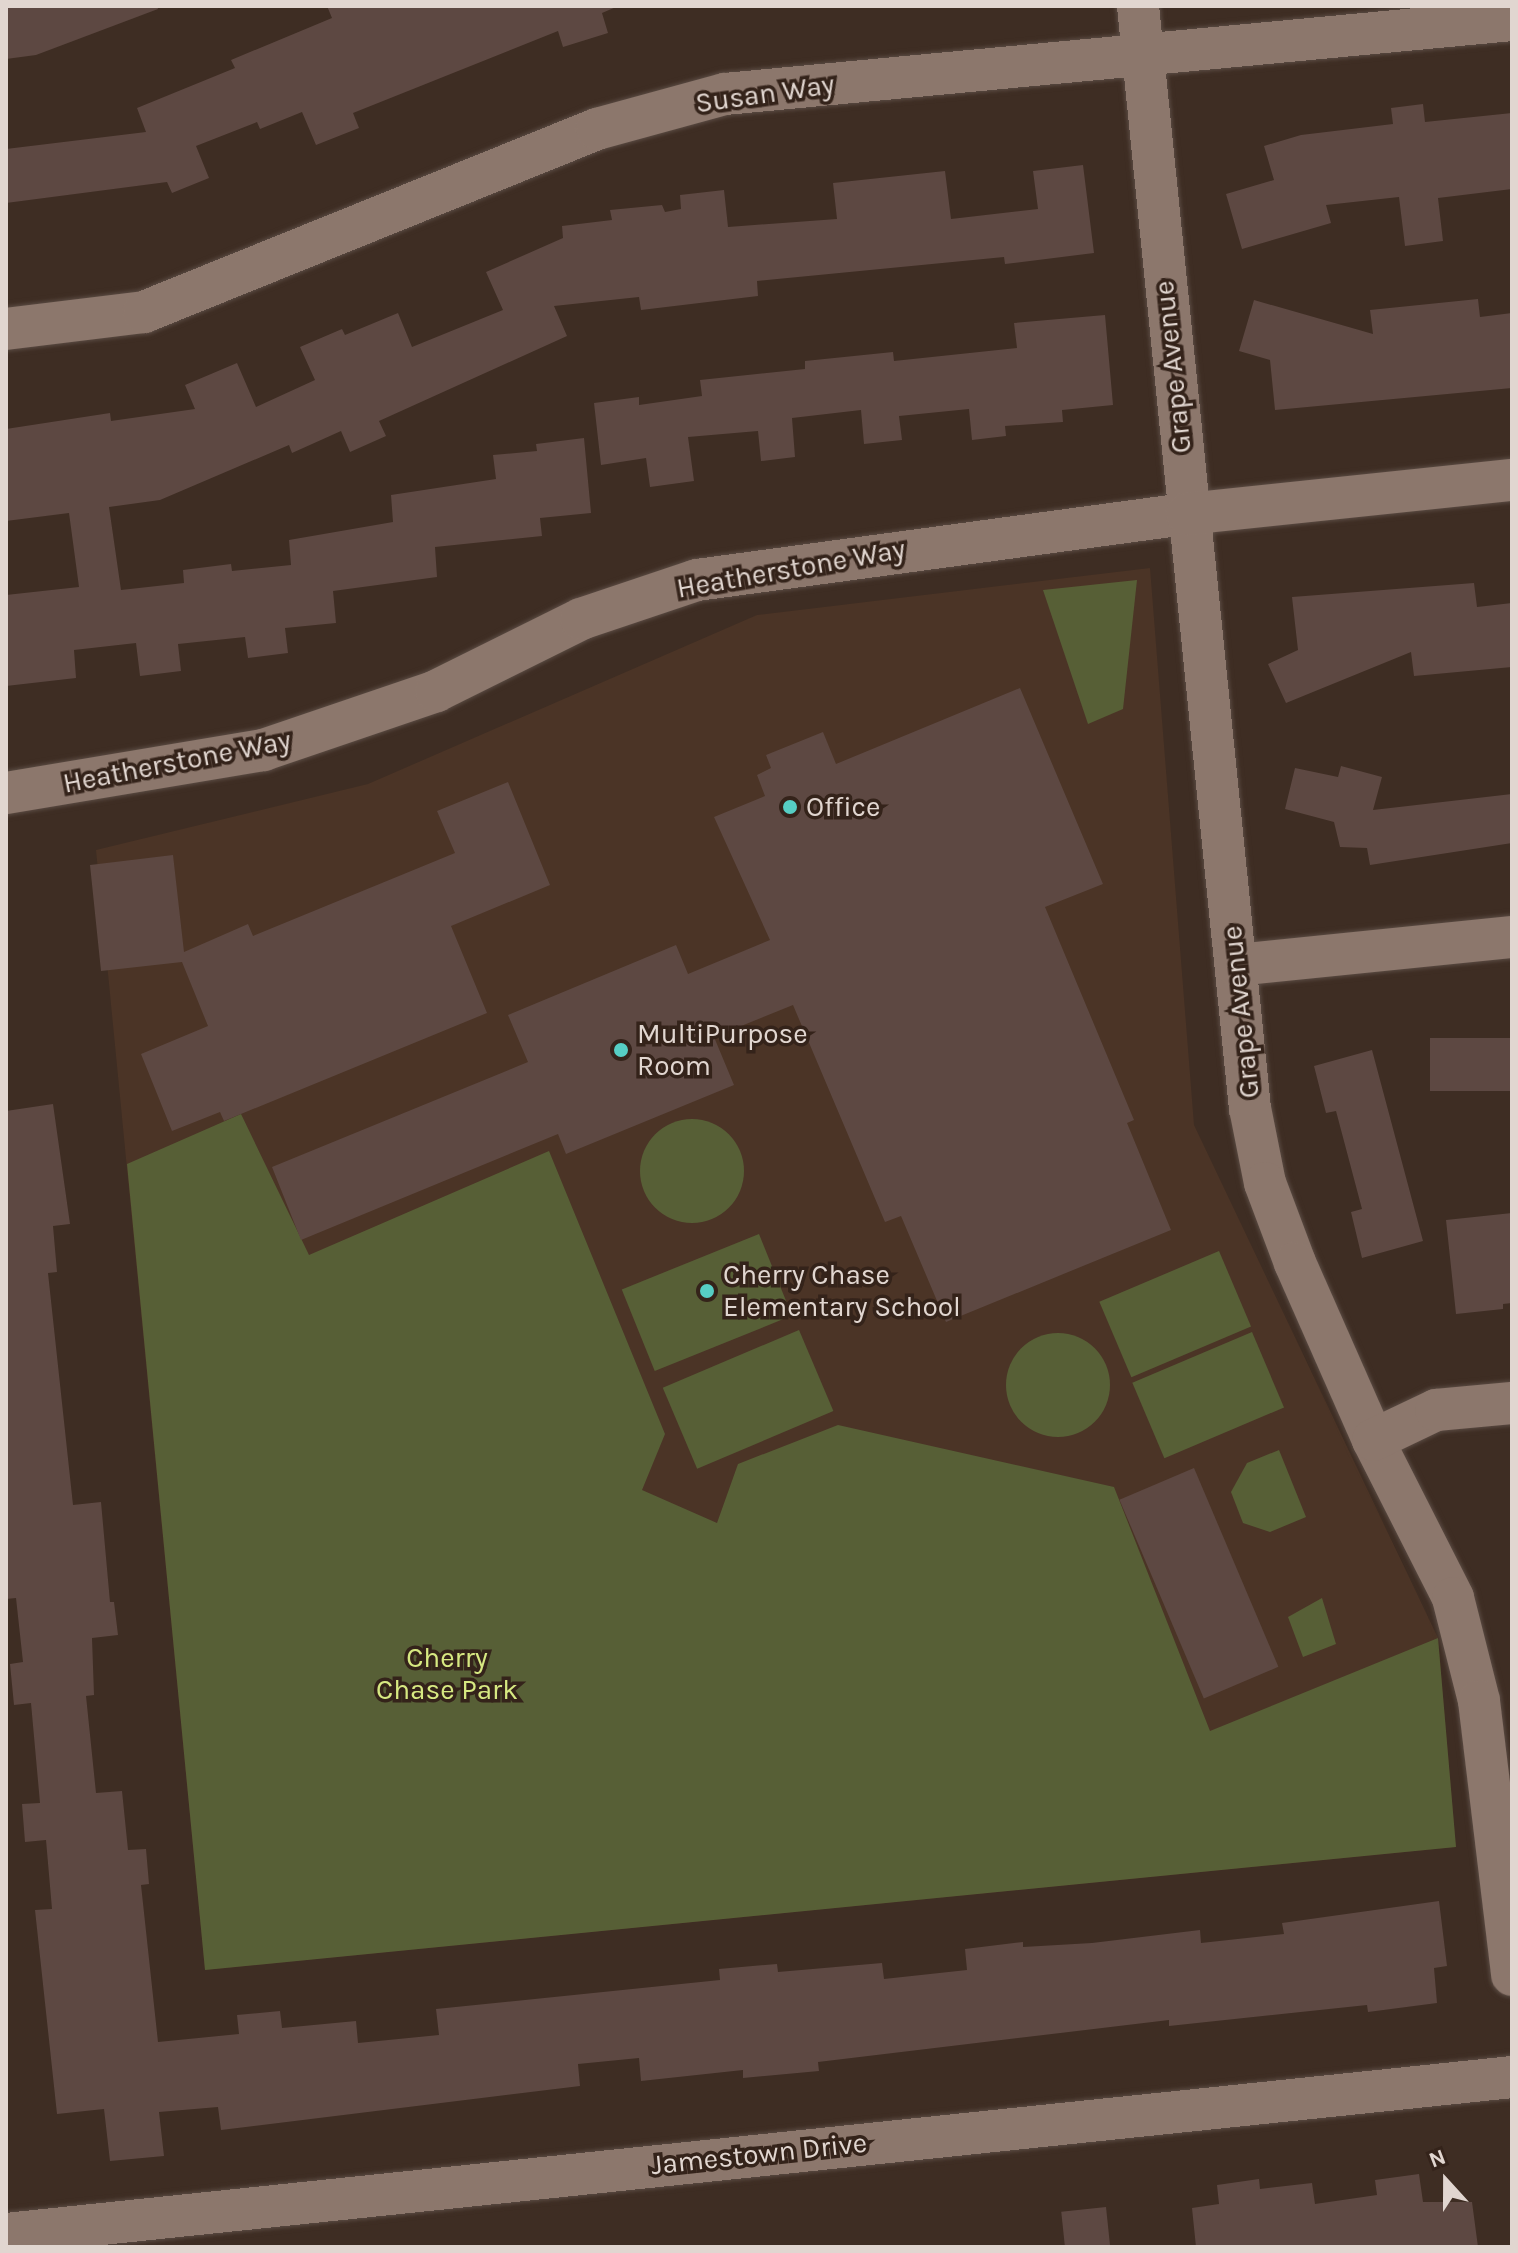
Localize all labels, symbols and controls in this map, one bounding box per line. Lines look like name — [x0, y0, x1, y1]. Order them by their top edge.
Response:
street label: Susan Way — [693, 68, 837, 120]
street label: Grape Avenue — [1147, 279, 1199, 455]
street label: Heatherstone Way — [674, 532, 908, 606]
street label: Heatherstone Way — [60, 723, 294, 801]
place label: Office — [806, 790, 880, 824]
marker: Office — [781, 798, 799, 816]
street label: Grape Avenue — [1215, 924, 1267, 1100]
place label: MultiPurpose Room — [637, 1017, 808, 1083]
marker: MultiPurpose Room — [612, 1041, 630, 1059]
place label: Cherry Chase Elementary School — [723, 1258, 961, 1324]
marker: Cherry Chase Elementary School — [698, 1282, 716, 1300]
park label: Cherry Chase Park — [376, 1641, 518, 1707]
street label: Jamestown Drive — [649, 2126, 869, 2182]
north arrow — [1406, 2141, 1486, 2221]
text: N — [1425, 2144, 1449, 2174]

